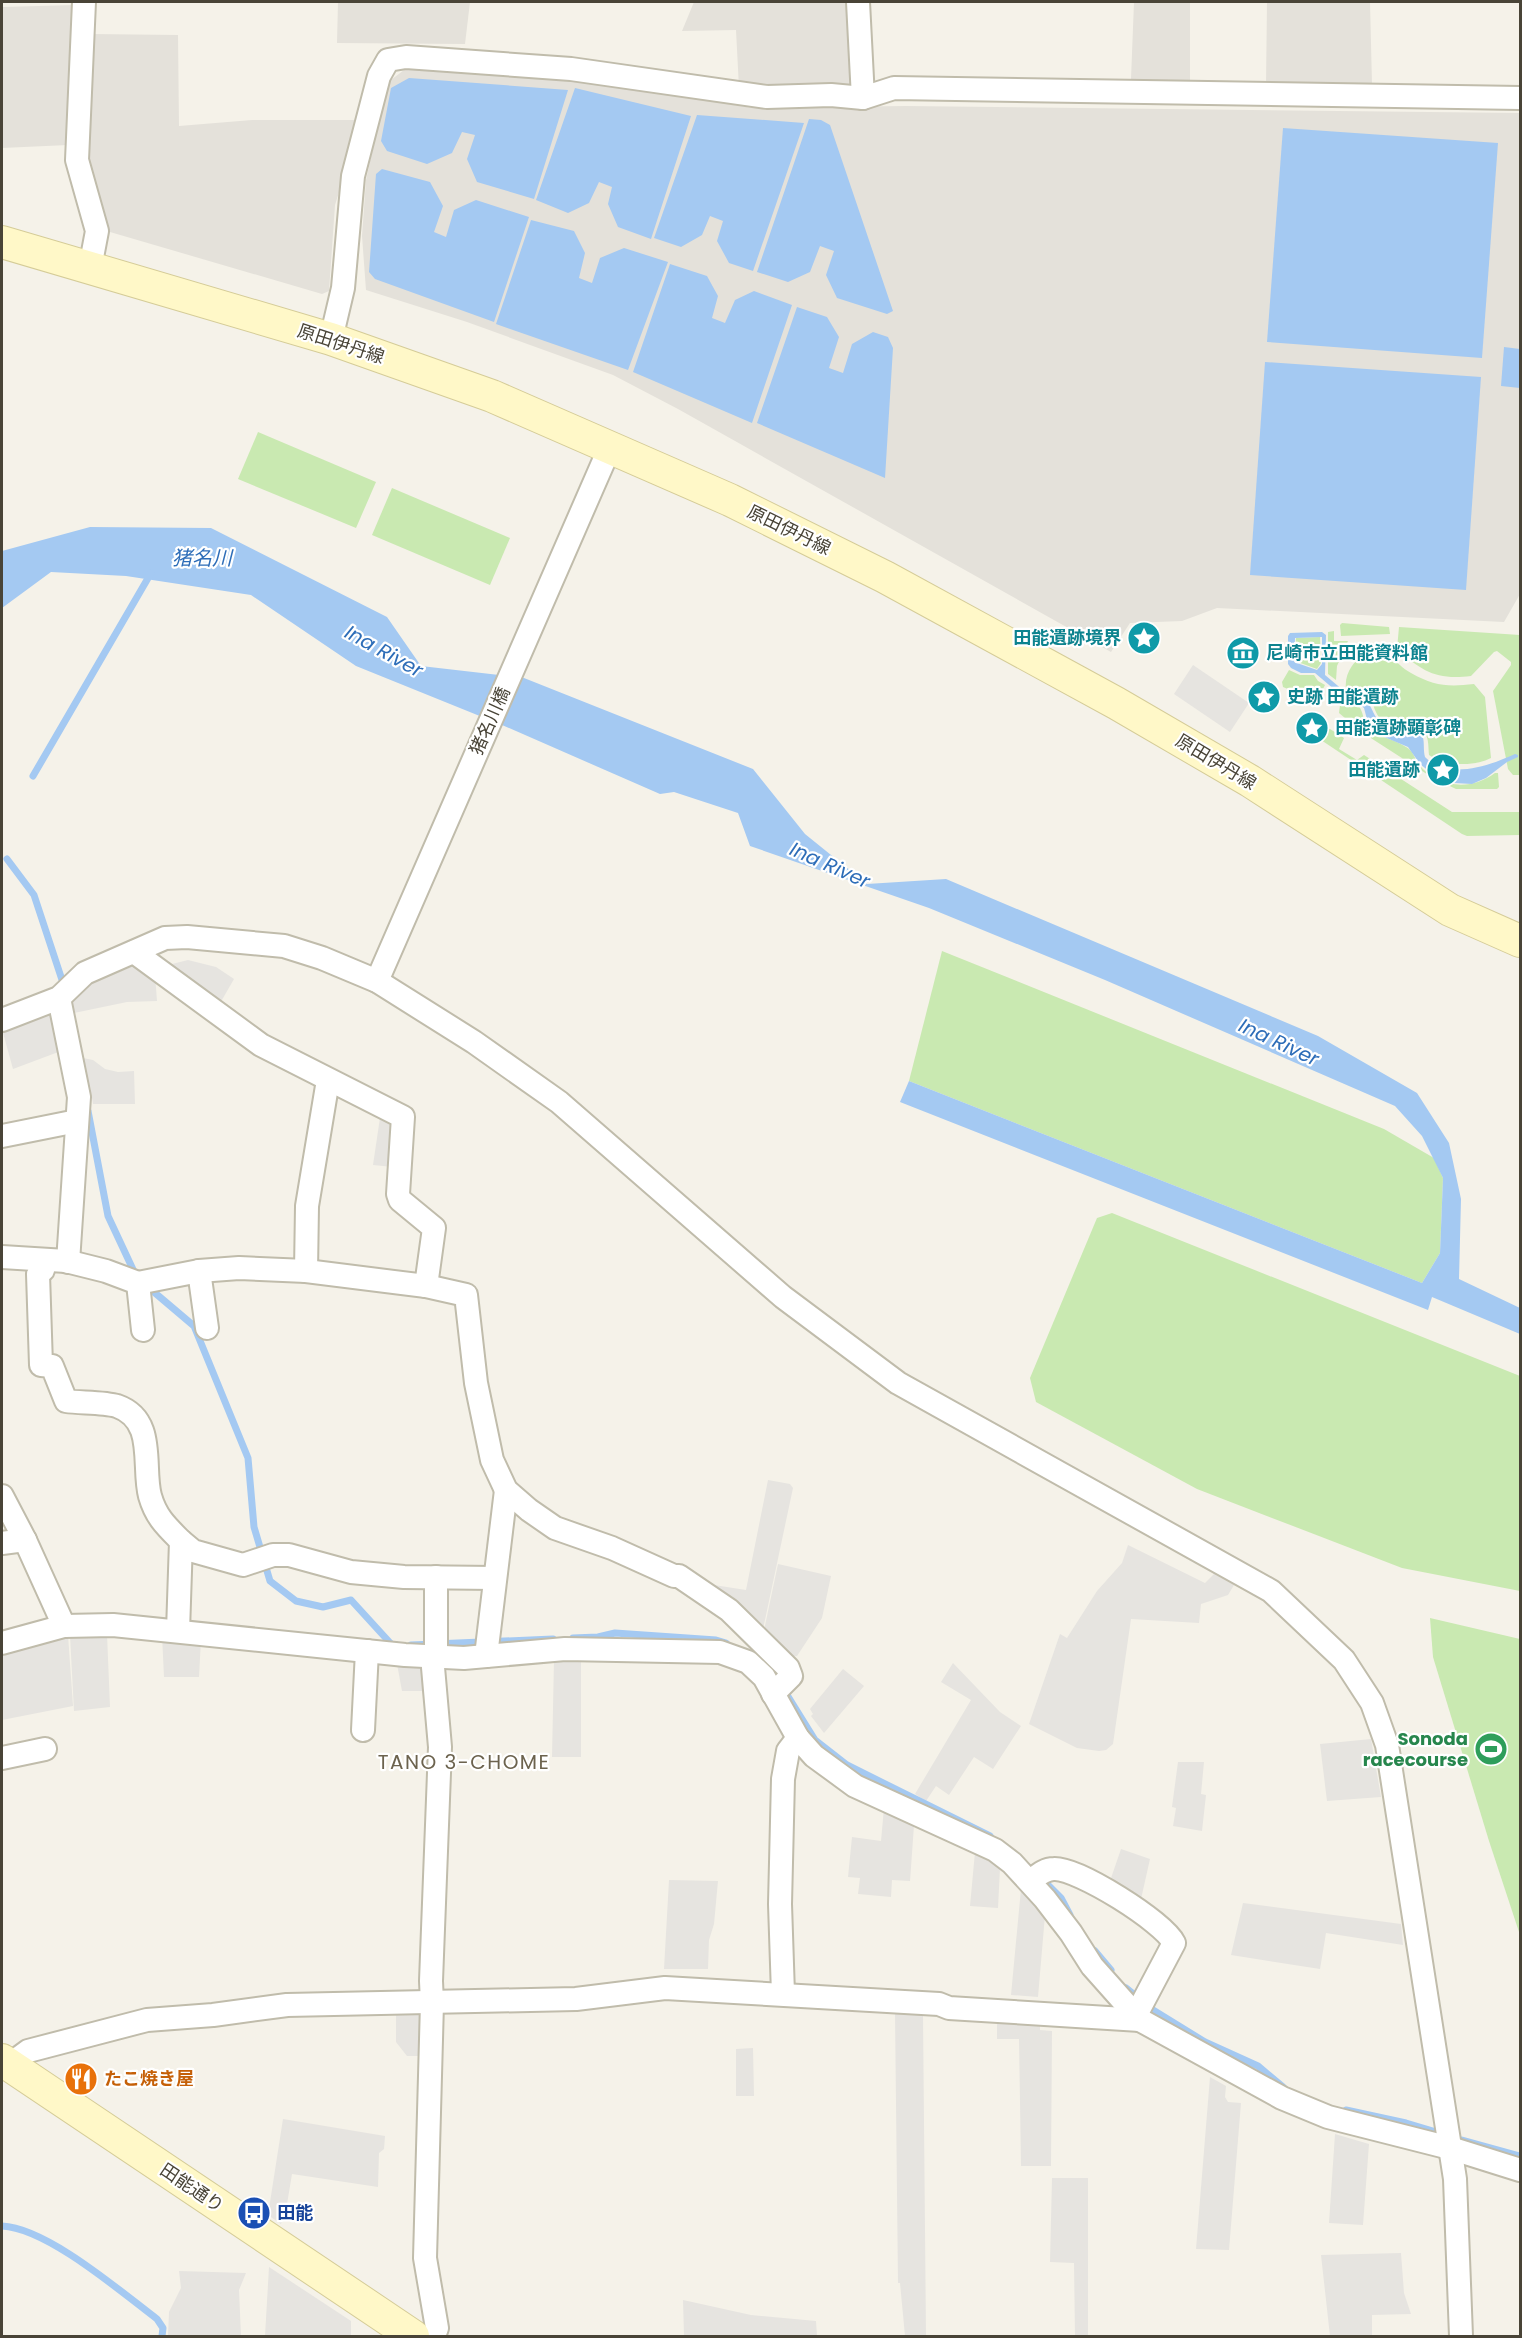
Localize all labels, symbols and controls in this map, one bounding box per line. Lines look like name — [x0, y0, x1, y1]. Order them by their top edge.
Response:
street label: 原田伊丹線 — [294, 318, 388, 369]
street label: 原田伊丹線 — [743, 499, 835, 561]
water label: 猪名川 — [172, 544, 234, 572]
water label: Ina River — [340, 618, 429, 684]
place icon: 田能遺跡境界 — [1126, 620, 1162, 656]
place label: 田能遺跡境界 — [1013, 625, 1121, 650]
museum icon: 尼崎市立田能資料館 — [1225, 635, 1261, 671]
place label: 尼崎市立田能資料館 — [1266, 640, 1428, 665]
place icon: 史跡 田能遺跡 — [1246, 679, 1282, 715]
street label: 猪名川橋 — [463, 683, 516, 759]
place label: 史跡 田能遺跡 — [1287, 684, 1399, 709]
place icon: 田能遺跡顕彰碑 — [1294, 710, 1330, 746]
place label: 田能遺跡顕彰碑 — [1335, 715, 1461, 740]
street label: 原田伊丹線 — [1171, 728, 1261, 795]
place icon: 田能遺跡 — [1425, 752, 1461, 788]
place label: 田能遺跡 — [1348, 757, 1420, 782]
water label: Ina River — [785, 835, 875, 895]
water label: Ina River — [1234, 1011, 1324, 1073]
place label: Sonoda racecourse — [1363, 1726, 1468, 1772]
sports icon: Sonoda racecourse — [1473, 1731, 1509, 1767]
district label: TANO 3-CHOME — [378, 1748, 550, 1776]
restaurant icon: たこ焼き屋 — [63, 2061, 99, 2097]
place label: たこ焼き屋 — [104, 2066, 194, 2091]
street label: 田能通り — [155, 2157, 229, 2218]
bus stop icon: 田能 — [236, 2195, 272, 2231]
place label: 田能 — [277, 2200, 313, 2225]

